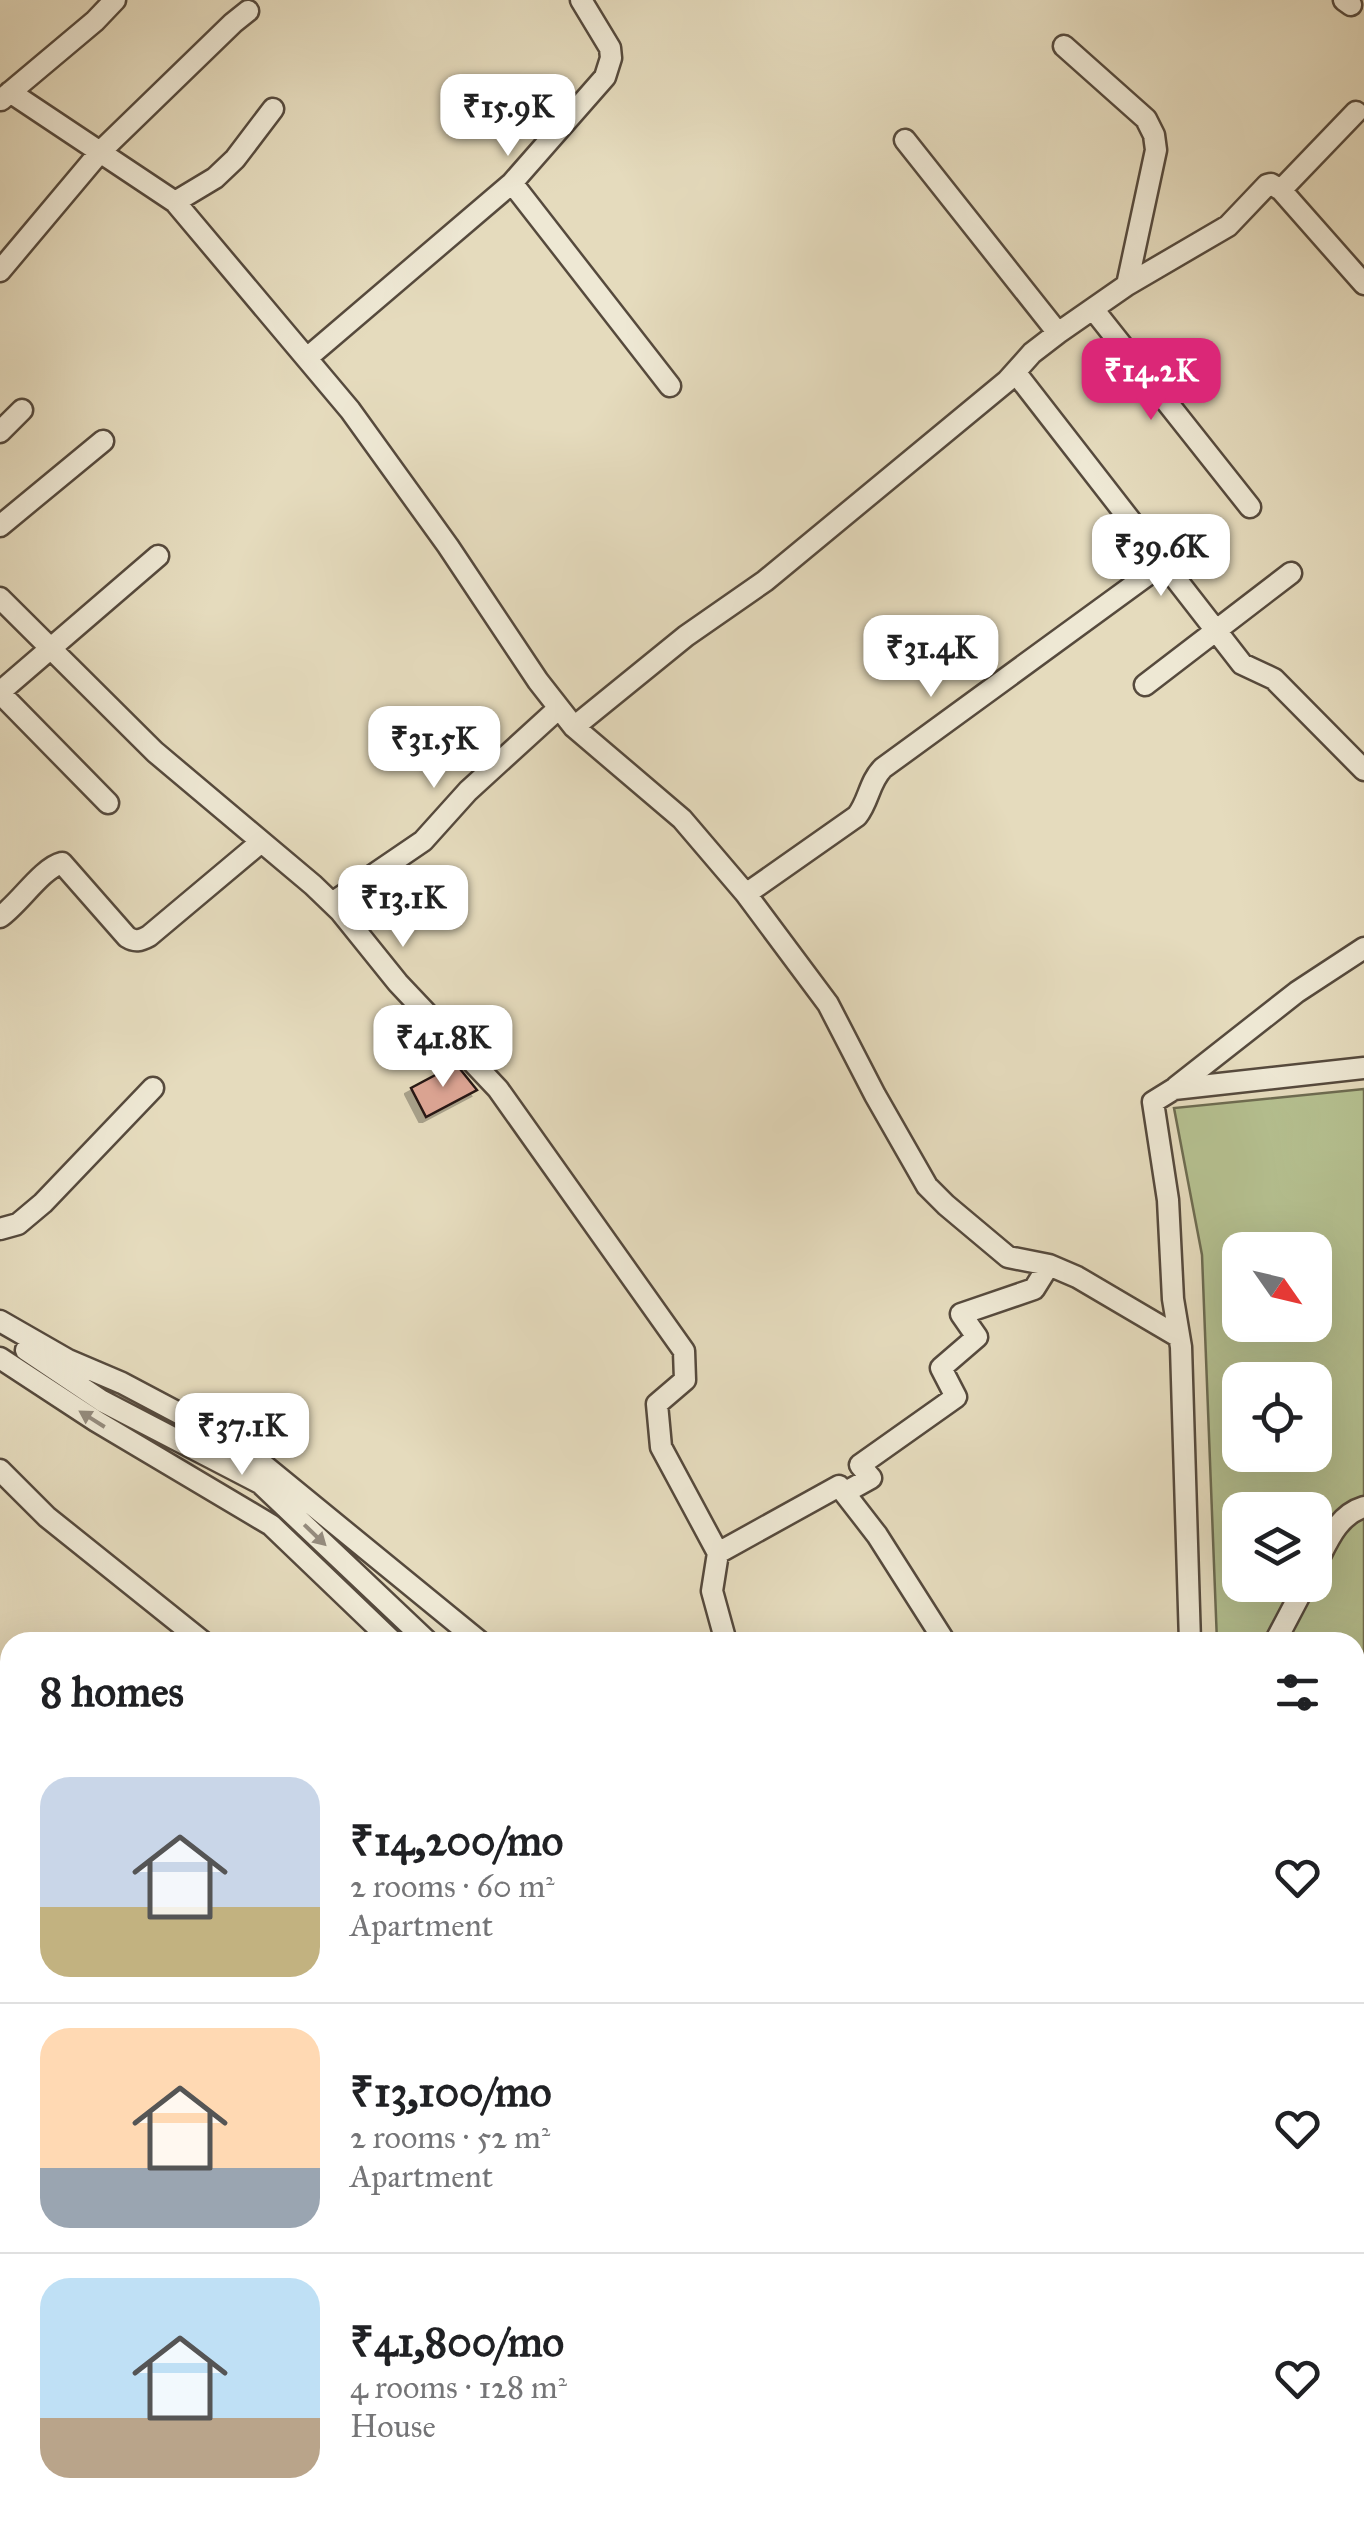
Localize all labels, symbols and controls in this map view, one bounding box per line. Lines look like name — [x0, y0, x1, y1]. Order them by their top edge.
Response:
pin: ₹15.9K — [427, 74, 589, 159]
text: ₹15.9K — [462, 87, 554, 126]
pin: ₹14.2K — [1070, 338, 1232, 423]
text: ₹14.2K — [1104, 351, 1198, 390]
pin: ₹39.6K — [1080, 514, 1242, 599]
text: ₹39.6K — [1114, 527, 1208, 566]
pin: ₹31.4K — [850, 615, 1012, 700]
text: ₹31.4K — [885, 628, 977, 667]
pin: ₹31.5K — [353, 706, 515, 791]
text: ₹31.5K — [390, 719, 478, 758]
pin: ₹13.1K — [322, 865, 484, 950]
text: ₹13.1K — [360, 878, 446, 917]
pin: ₹41.8K — [362, 1005, 524, 1090]
text: ₹41.8K — [395, 1018, 491, 1057]
north arrow — [1222, 1232, 1332, 1342]
map controls — [1222, 1232, 1332, 1602]
button: locate — [1222, 1362, 1332, 1472]
pin: ₹37.1K — [161, 1393, 323, 1478]
text: ₹37.1K — [197, 1406, 287, 1445]
one-way arrow — [78, 1410, 106, 1428]
button: layers — [1222, 1492, 1332, 1602]
one-way arrow — [303, 1523, 327, 1546]
icon: filters — [1270, 1665, 1325, 1720]
text: 8 homes — [40, 1666, 184, 1718]
text: ₹14,200/mo — [350, 1815, 563, 1867]
icon: home — [120, 1817, 240, 1937]
icon: heart — [1270, 1850, 1325, 1905]
text: 2 rooms · 60 m² — [350, 1867, 555, 1906]
text: Apartment — [350, 1906, 493, 1945]
text: ₹13,100/mo — [350, 2066, 551, 2118]
icon: home — [120, 2068, 240, 2188]
icon: heart — [1270, 2101, 1325, 2156]
text: 2 rooms · 52 m² — [350, 2118, 550, 2157]
text: Apartment — [350, 2157, 493, 2196]
text: ₹41,800/mo — [350, 2316, 564, 2368]
icon: home — [120, 2318, 240, 2438]
icon: heart — [1270, 2351, 1325, 2406]
text: 4 rooms · 128 m² — [350, 2368, 567, 2407]
text: House — [350, 2407, 436, 2446]

